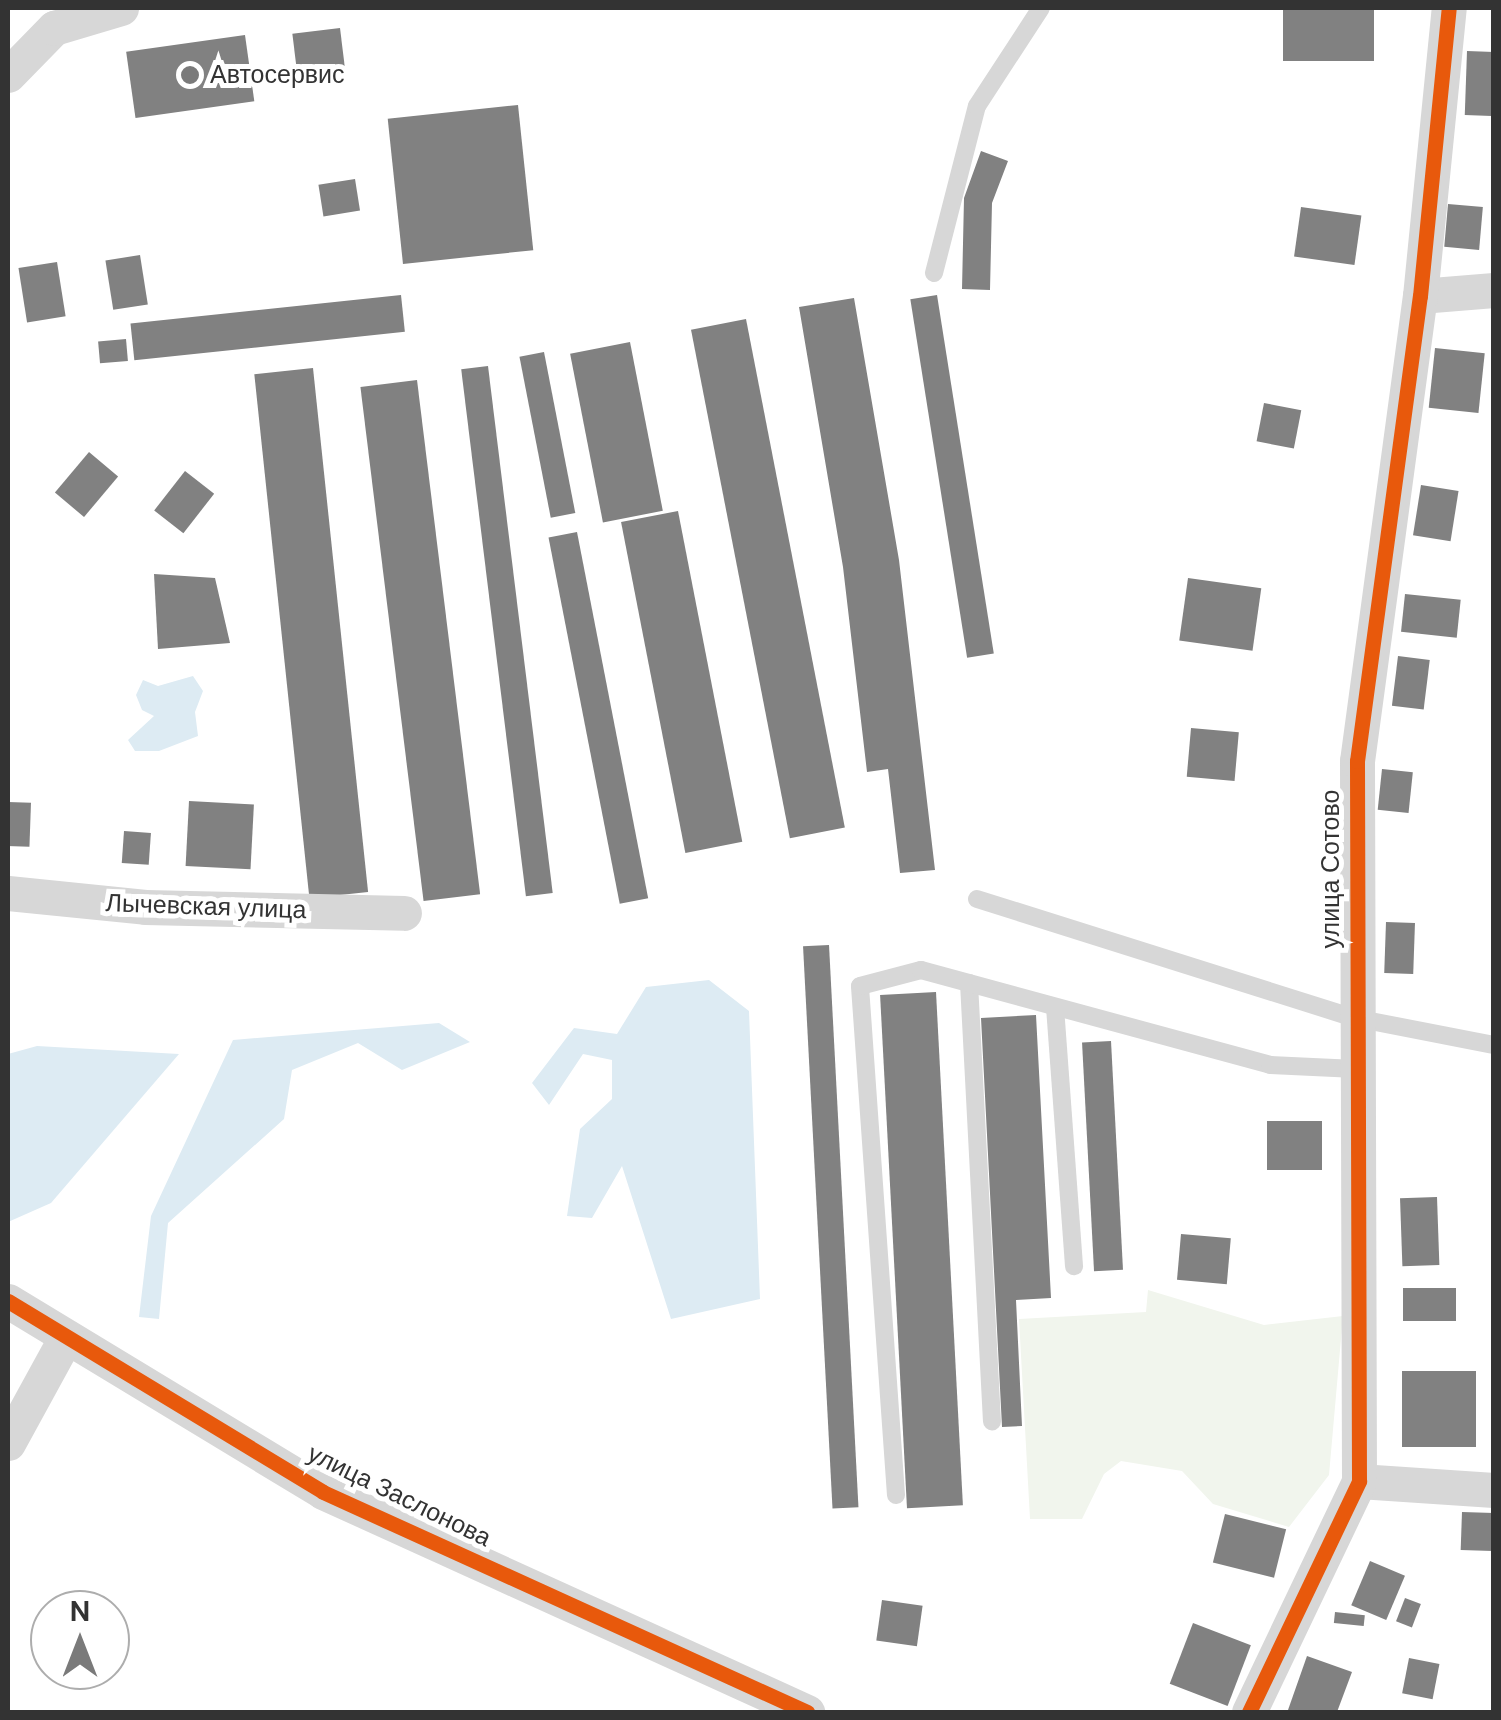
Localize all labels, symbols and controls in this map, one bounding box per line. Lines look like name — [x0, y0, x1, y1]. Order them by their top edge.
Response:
place label: Автосервис — [210, 60, 345, 90]
marker: Автосервис — [179, 64, 201, 86]
street label: улица Сотово — [1316, 790, 1346, 948]
street label: Лычевская улица — [105, 888, 307, 926]
street label: улица Заслонова — [302, 1439, 496, 1553]
north arrow — [30, 1590, 130, 1690]
text: N — [70, 1593, 90, 1630]

